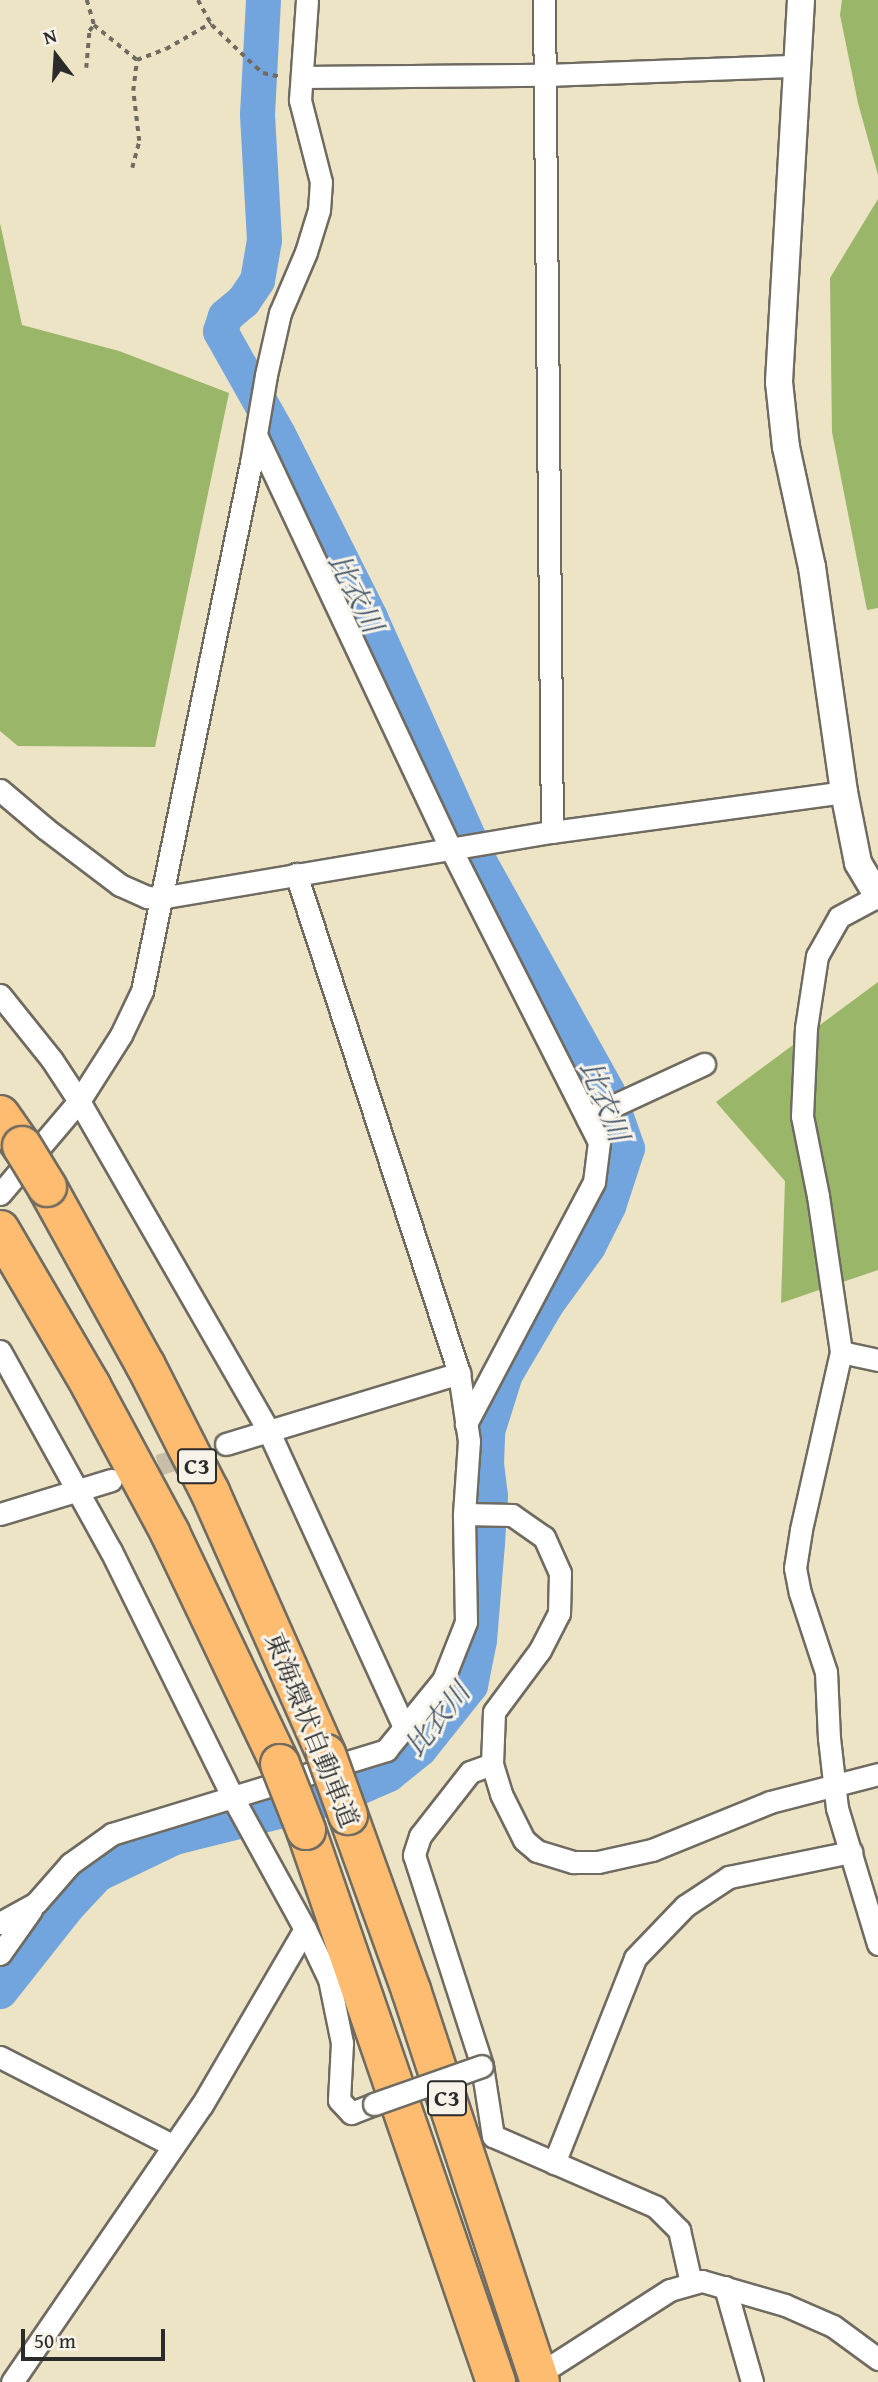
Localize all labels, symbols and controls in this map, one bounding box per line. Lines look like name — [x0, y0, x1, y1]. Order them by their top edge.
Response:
north arrow — [21, 21, 91, 91]
text: N — [40, 21, 60, 51]
water label: 比衣川 — [322, 548, 390, 638]
water label: 比衣川 — [574, 1056, 636, 1146]
road number: C3 — [176, 1446, 218, 1486]
street label: 東海環状自動車道 — [259, 1628, 365, 1832]
water label: 比衣川 — [398, 1676, 476, 1762]
road number: C3 — [426, 2078, 468, 2118]
scale bar — [24, 2316, 168, 2360]
text: 50 m — [34, 2325, 76, 2356]

